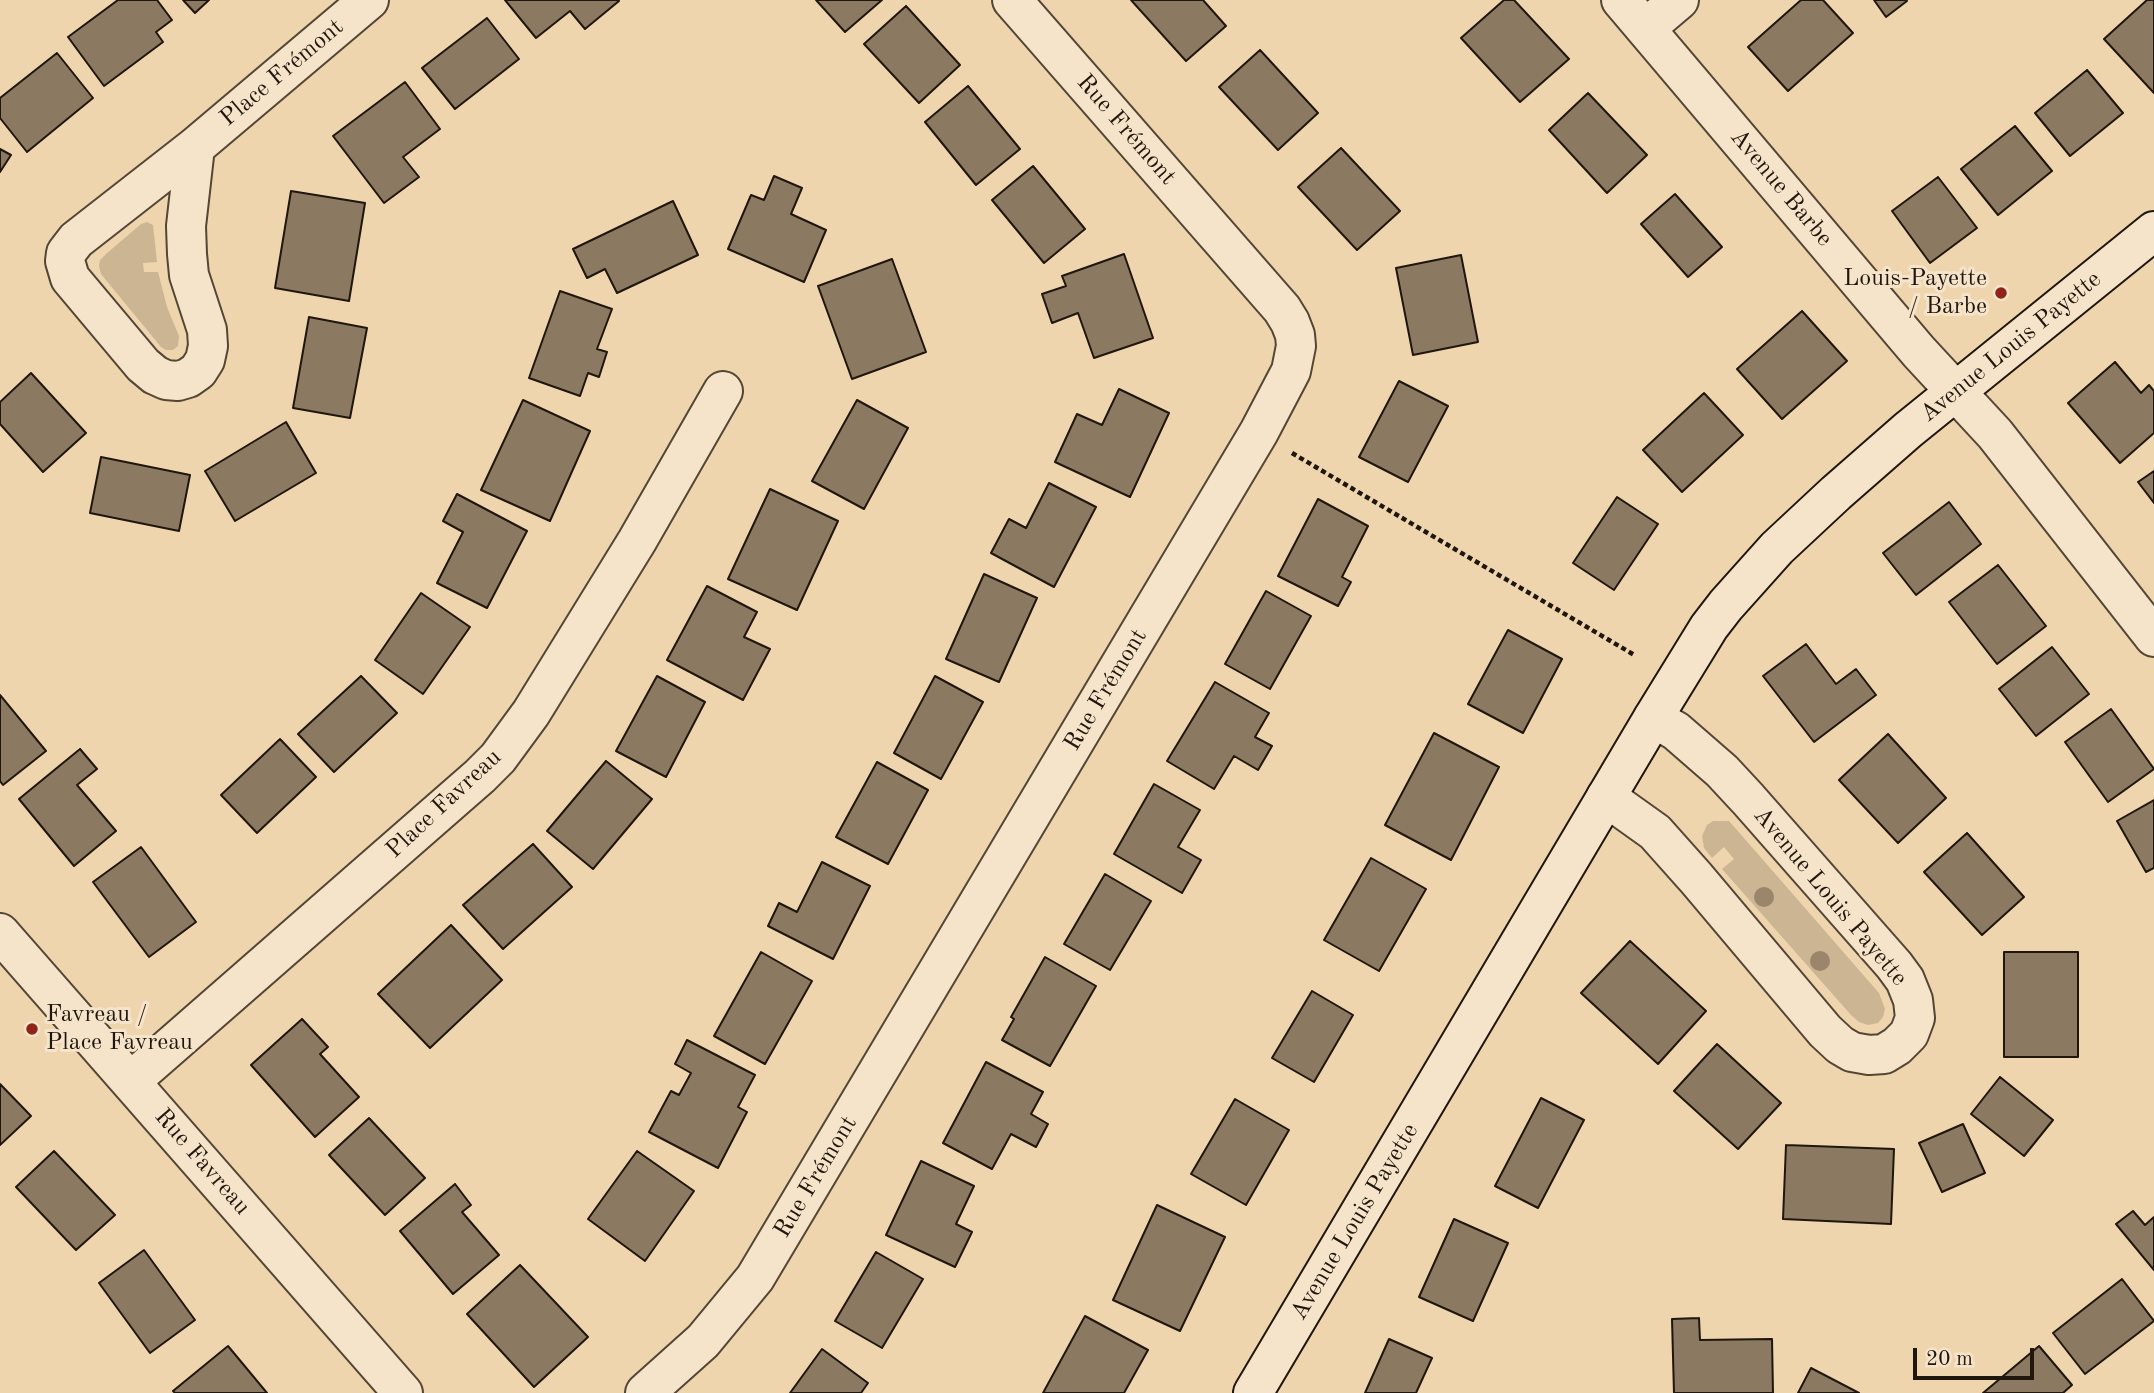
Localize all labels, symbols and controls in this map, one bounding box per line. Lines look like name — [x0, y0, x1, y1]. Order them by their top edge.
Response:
street label: Place Frémont — [214, 13, 350, 133]
street label: Rue Frémont — [1070, 69, 1182, 191]
street label: Avenue Barbe — [1724, 123, 1838, 253]
place label: Louis-Payette / Barbe — [1843, 265, 1987, 321]
street label: Avenue Louis Payette — [1915, 265, 2107, 429]
marker: Louis-Payette / Barbe — [1993, 285, 2009, 301]
street label: Rue Frémont — [1058, 624, 1154, 756]
street label: Place Favreau — [380, 743, 508, 865]
street label: Avenue Louis Payette — [1747, 802, 1913, 992]
place label: Favreau / Place Favreau — [46, 1001, 193, 1057]
marker: Favreau / Place Favreau — [24, 1021, 40, 1037]
street label: Rue Favreau — [148, 1103, 256, 1221]
street label: Rue Frémont — [768, 1111, 864, 1243]
street label: Avenue Louis Payette — [1285, 1118, 1425, 1326]
scale bar — [1916, 1334, 2037, 1378]
text: 20 m — [1926, 1349, 1973, 1370]

